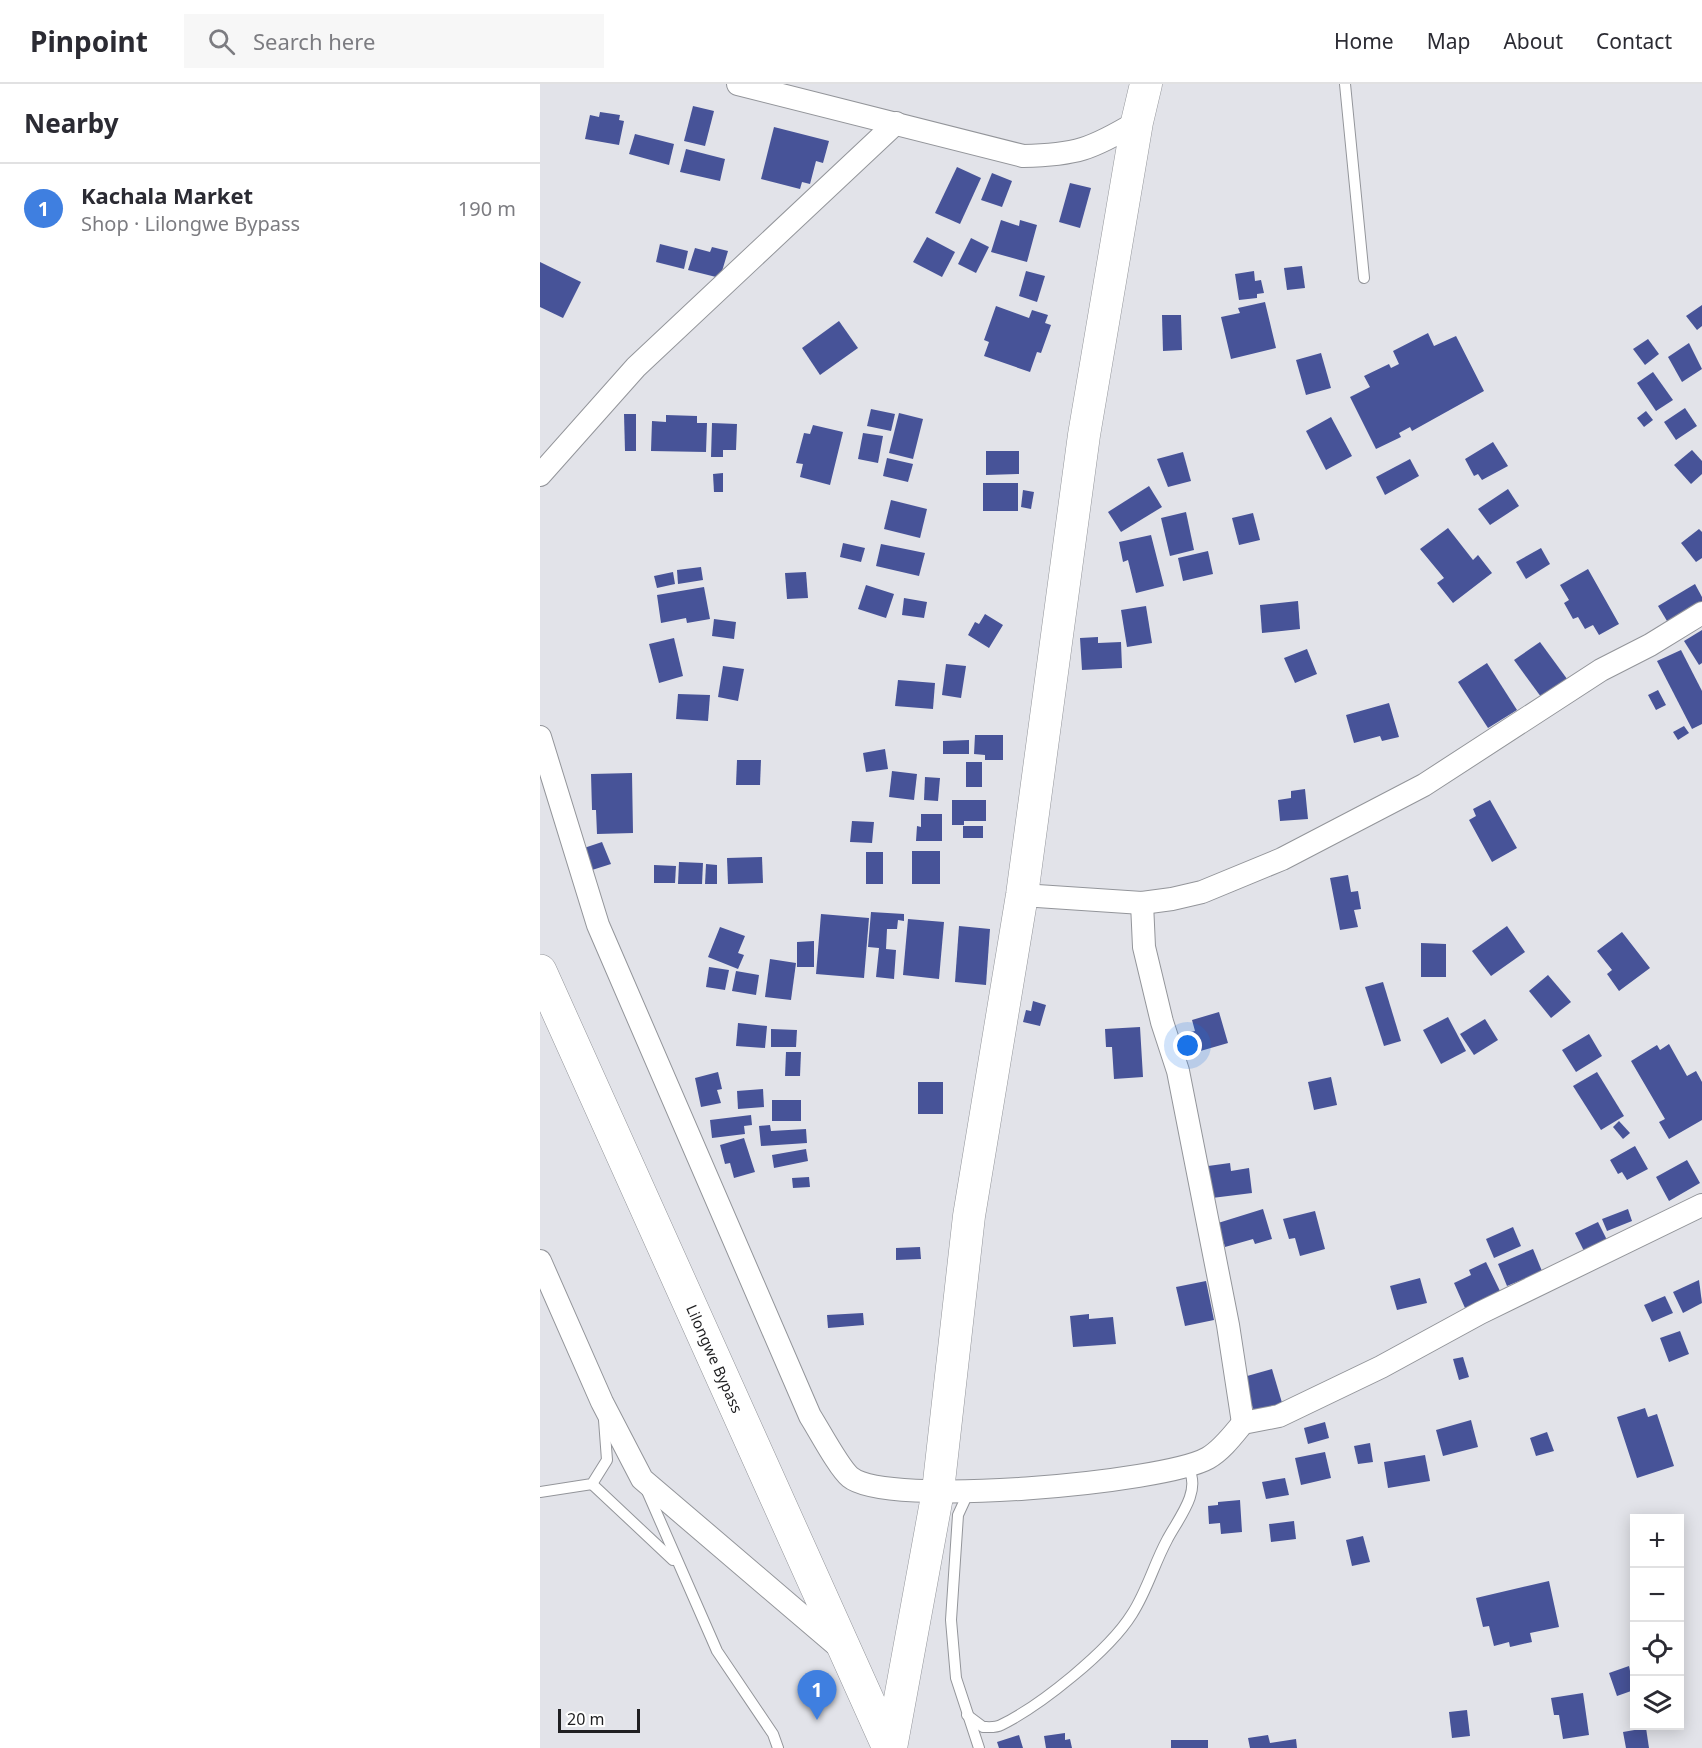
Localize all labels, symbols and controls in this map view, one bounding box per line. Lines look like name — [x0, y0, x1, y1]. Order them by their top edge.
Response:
search box — [184, 14, 604, 68]
text: Pinpoint — [30, 22, 148, 60]
icon: search — [205, 25, 238, 58]
text: Search here — [253, 26, 375, 56]
text: Home — [1334, 27, 1394, 55]
text: Map — [1427, 27, 1470, 55]
text: About — [1503, 27, 1563, 55]
text: Contact — [1596, 27, 1672, 55]
text: Nearby — [24, 105, 119, 141]
text: Kachala Market — [81, 180, 253, 210]
text: 1 — [38, 195, 49, 222]
text: 190 m — [458, 195, 516, 222]
text: Shop · Lilongwe Bypass — [81, 210, 300, 237]
your location — [1173, 1031, 1202, 1060]
street label: Lilongwe Bypass — [682, 1301, 748, 1416]
map controls — [1630, 1514, 1684, 1730]
button: + — [1630, 1514, 1684, 1568]
button: − — [1630, 1568, 1684, 1622]
button: locate — [1630, 1622, 1684, 1676]
pin: 1 — [798, 1670, 836, 1720]
button: layers — [1630, 1676, 1684, 1730]
scale bar — [558, 1706, 640, 1734]
text: 20 m — [567, 1708, 604, 1730]

